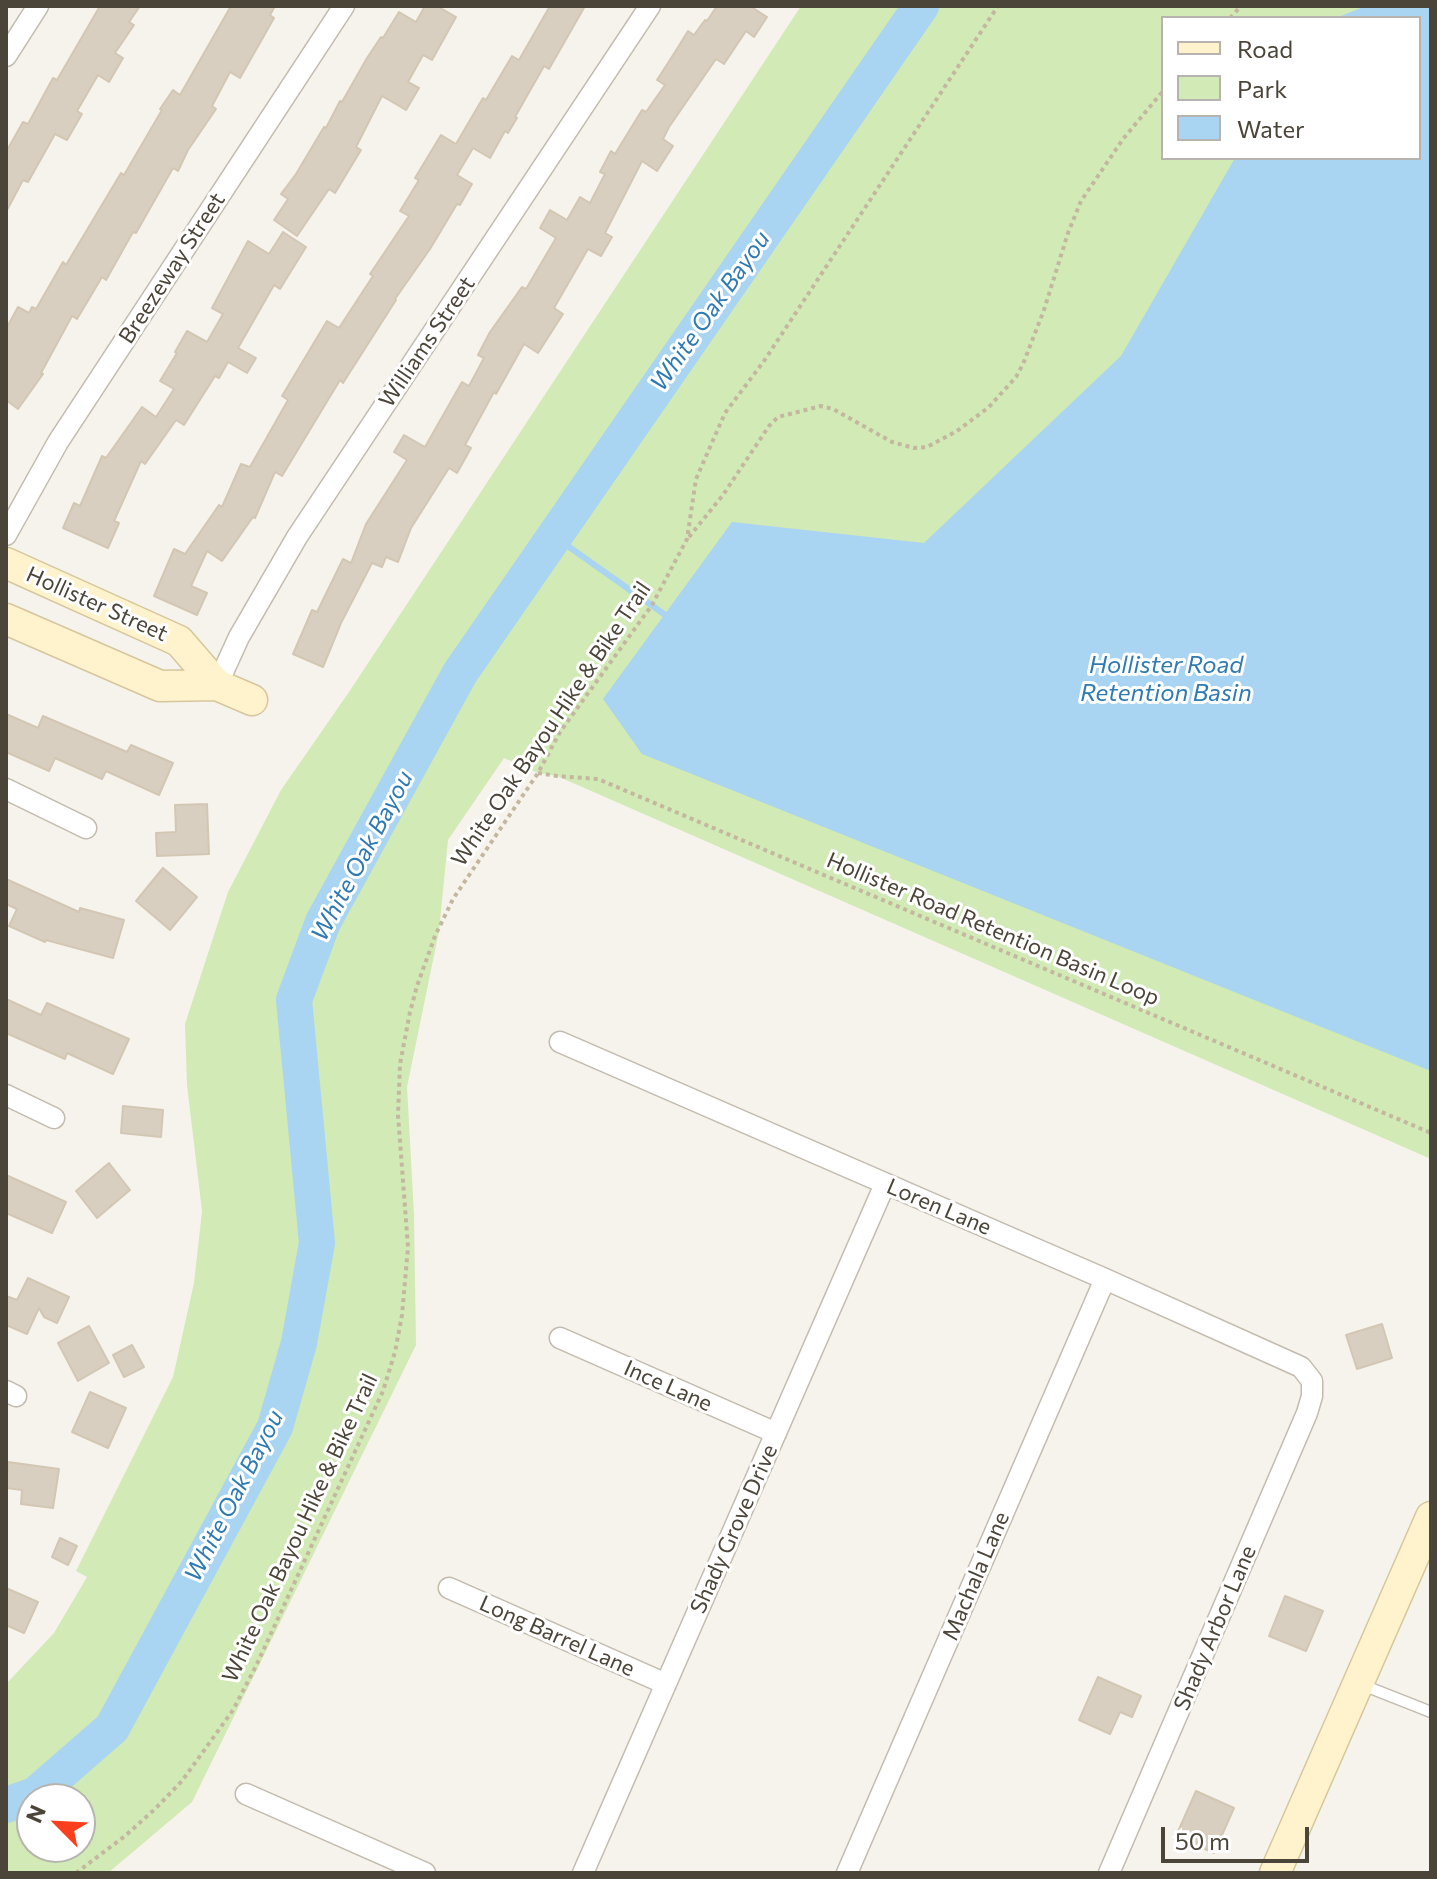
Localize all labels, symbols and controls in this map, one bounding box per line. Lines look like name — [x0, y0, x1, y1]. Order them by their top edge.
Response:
legend — [1161, 16, 1421, 160]
text: Road — [1237, 34, 1293, 63]
text: Park — [1237, 74, 1287, 103]
text: Water — [1237, 114, 1305, 143]
street label: Breezeway Street — [113, 188, 231, 348]
water label: White Oak Bayou — [644, 226, 776, 396]
street label: Williams Street — [374, 272, 480, 412]
street label: Hollister Street — [22, 561, 172, 647]
street label: White Oak Bayou Hike & Bike Trail — [446, 577, 656, 871]
water label: Hollister Road Retention Basin — [1080, 651, 1252, 707]
water label: White Oak Bayou — [305, 766, 419, 946]
street label: Hollister Road Retention Basin Loop — [823, 847, 1163, 1011]
street label: Loren Lane — [883, 1173, 995, 1241]
street label: Ince Lane — [620, 1355, 716, 1417]
street label: White Oak Bayou Hike & Bike Trail — [217, 1369, 383, 1687]
water label: White Oak Bayou — [178, 1405, 290, 1587]
street label: Shady Grove Drive — [685, 1440, 783, 1618]
street label: Machala Lane — [937, 1508, 1015, 1644]
street label: Shady Arbor Lane — [1168, 1541, 1262, 1715]
street label: Long Barrel Lane — [475, 1590, 639, 1682]
north arrow — [16, 1783, 96, 1863]
text: N — [20, 1801, 51, 1827]
scale bar — [1165, 1811, 1313, 1861]
text: 50 m — [1175, 1826, 1230, 1855]

